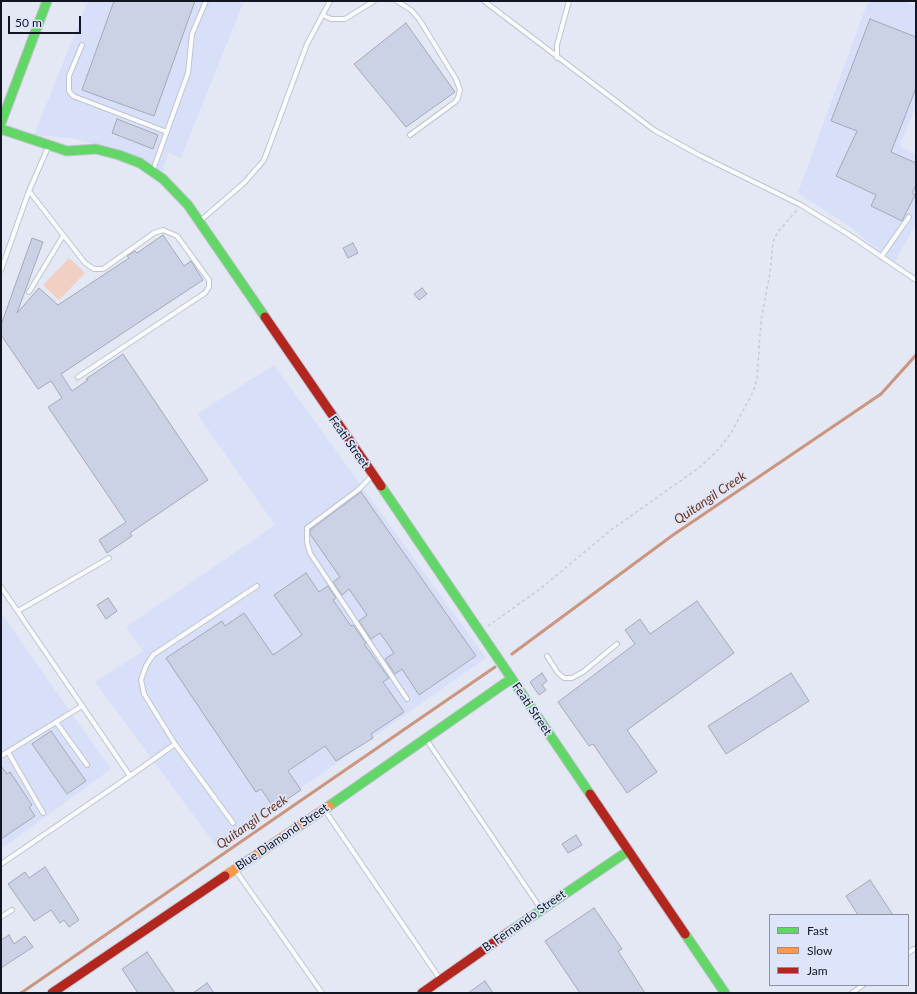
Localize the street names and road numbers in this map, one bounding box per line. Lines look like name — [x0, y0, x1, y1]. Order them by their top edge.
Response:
street label: Feati Street — [326, 413, 372, 471]
street label: Feati Street — [509, 680, 555, 738]
street label: Blue Diamond Street — [233, 801, 331, 873]
street label: B. Fernando Street — [480, 887, 568, 955]

